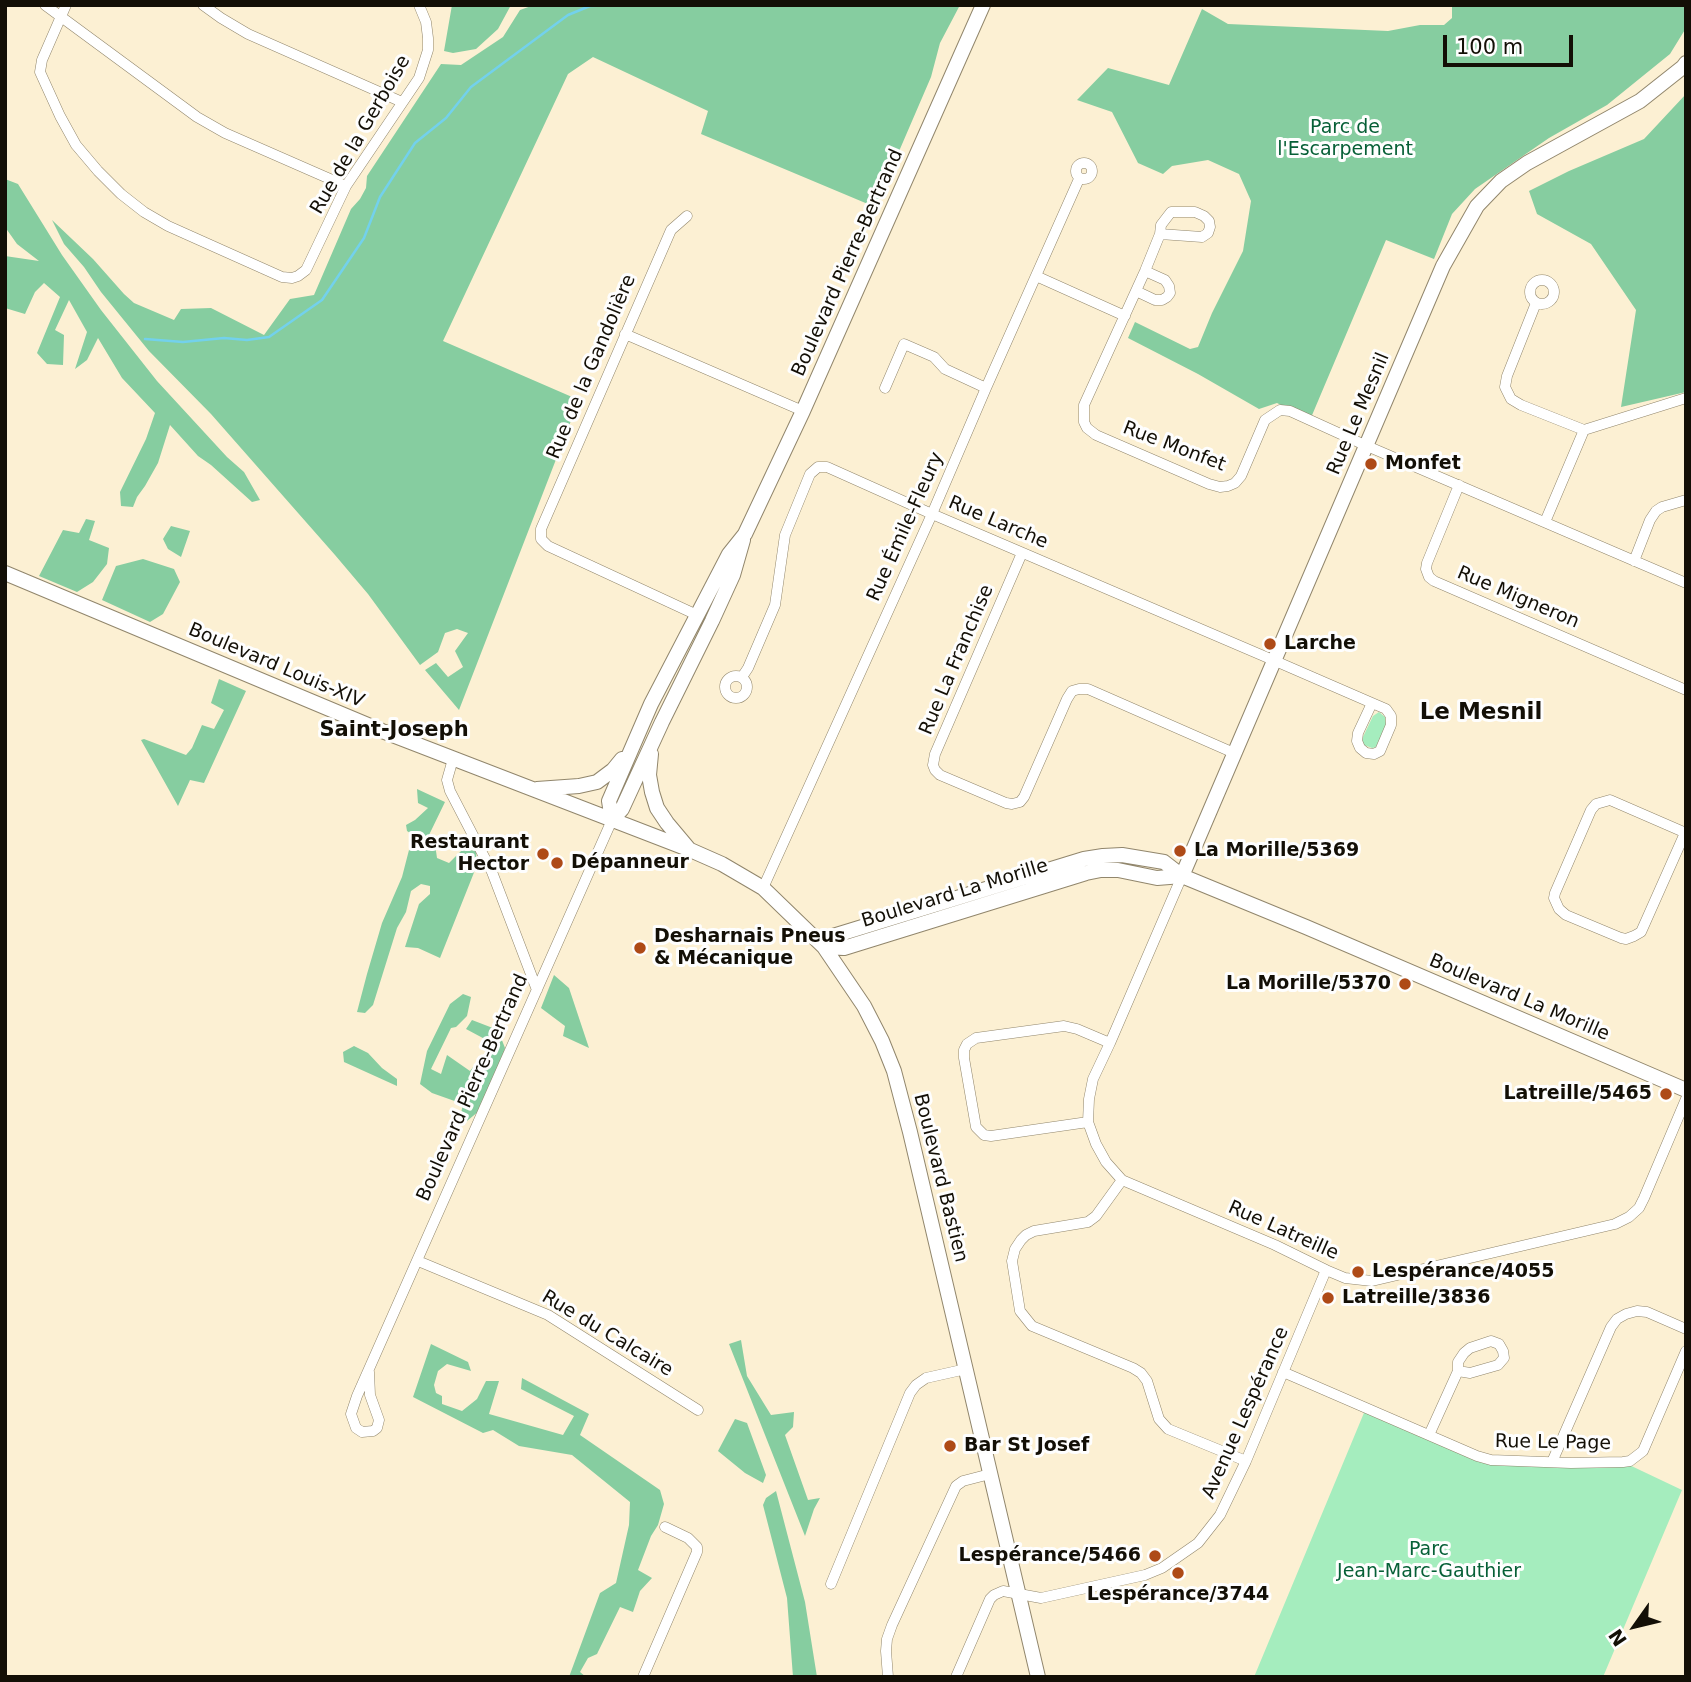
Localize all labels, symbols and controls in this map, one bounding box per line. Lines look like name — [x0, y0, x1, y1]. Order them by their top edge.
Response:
scale bar — [1446, 21, 1576, 65]
text: 100 m — [1456, 35, 1523, 59]
street label: Rue de la Gerboise — [306, 52, 416, 218]
park label: Parc de l'Escarpement — [1277, 117, 1413, 161]
street label: Boulevard Pierre-Bertrand — [787, 146, 909, 380]
street label: Rue de la Gandolière — [543, 271, 641, 463]
street label: Rue Le Mesnil — [1323, 349, 1395, 479]
street label: Rue Monfet — [1119, 417, 1229, 477]
street label: Rue Émile-Fleury — [863, 449, 949, 605]
place label: Monfet — [1385, 453, 1461, 475]
marker: Monfet — [1363, 456, 1379, 472]
street label: Rue Larche — [945, 492, 1051, 554]
street label: Rue Migneron — [1453, 562, 1583, 634]
street label: Rue La Franchise — [915, 582, 999, 738]
street label: Boulevard Louis-XIV — [185, 619, 367, 713]
place label: Larche — [1284, 633, 1356, 655]
marker: Larche — [1262, 636, 1278, 652]
district label: Le Mesnil — [1420, 699, 1542, 727]
district label: Saint-Joseph — [319, 718, 469, 744]
place label: Restaurant Hector — [410, 832, 529, 876]
place label: La Morille/5369 — [1194, 840, 1359, 862]
marker: La Morille/5369 — [1172, 843, 1188, 859]
marker: Restaurant Hector — [535, 846, 551, 862]
place label: Dépanneur — [571, 852, 689, 874]
marker: Dépanneur — [549, 855, 565, 871]
street label: Boulevard La Morille — [859, 855, 1051, 933]
place label: Desharnais Pneus & Mécanique — [654, 926, 846, 970]
marker: Desharnais Pneus & Mécanique — [632, 940, 648, 956]
street label: Boulevard La Morille — [1425, 950, 1613, 1046]
street label: Boulevard Pierre-Bertrand — [412, 971, 534, 1205]
place label: La Morille/5370 — [1226, 973, 1391, 995]
marker: La Morille/5370 — [1397, 976, 1413, 992]
place label: Latreille/5465 — [1503, 1083, 1652, 1105]
marker: Latreille/5465 — [1658, 1086, 1674, 1102]
street label: Boulevard Bastien — [908, 1091, 972, 1265]
street label: Rue Latreille — [1224, 1197, 1342, 1265]
place label: Lespérance/4055 — [1372, 1261, 1554, 1283]
marker: Lespérance/4055 — [1350, 1264, 1366, 1280]
street label: Rue du Calcaire — [537, 1286, 677, 1382]
place label: Latreille/3836 — [1342, 1287, 1491, 1309]
marker: Latreille/3836 — [1320, 1290, 1336, 1306]
street label: Avenue Lespérance — [1198, 1323, 1294, 1503]
street label: Rue Le Page — [1495, 1431, 1611, 1455]
place label: Bar St Josef — [964, 1435, 1089, 1457]
marker: Bar St Josef — [942, 1438, 958, 1454]
park label: Parc Jean-Marc-Gauthier — [1337, 1539, 1521, 1583]
place label: Lespérance/5466 — [959, 1545, 1141, 1567]
marker: Lespérance/5466 — [1147, 1548, 1163, 1564]
marker: Lespérance/3744 — [1170, 1565, 1186, 1581]
place label: Lespérance/3744 — [1087, 1584, 1269, 1606]
north arrow — [1600, 1591, 1670, 1661]
text: N — [1604, 1625, 1631, 1650]

